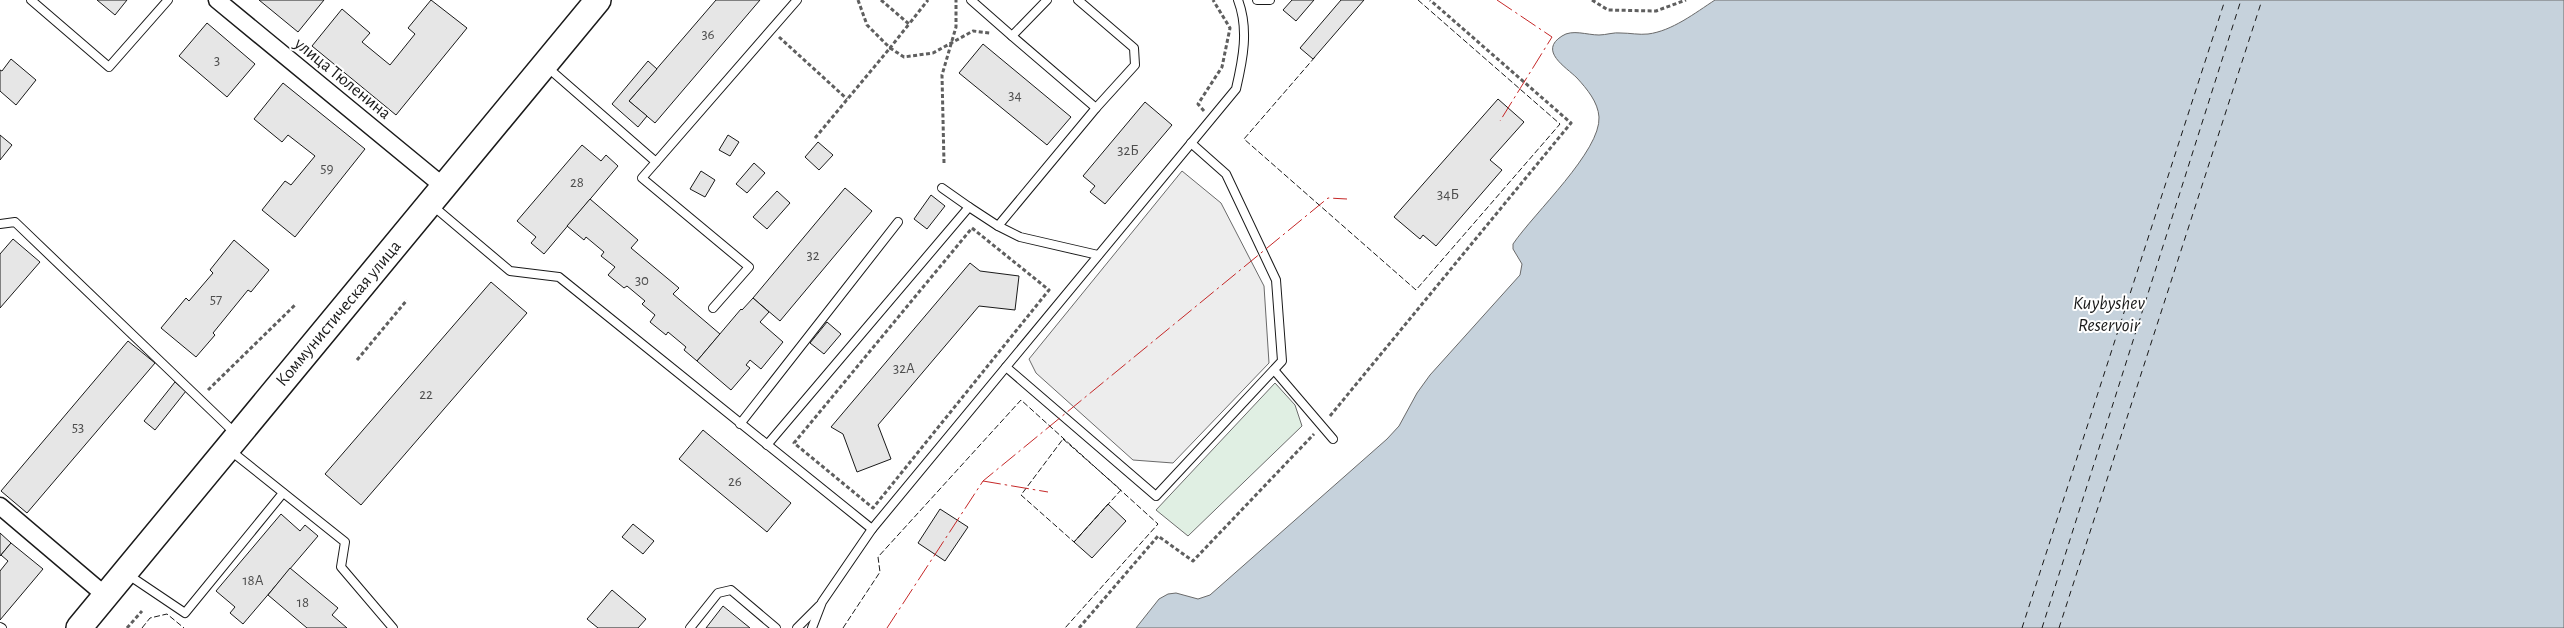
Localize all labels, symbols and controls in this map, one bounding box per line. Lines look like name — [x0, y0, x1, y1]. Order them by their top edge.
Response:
house number: 36 — [701, 27, 715, 42]
street label: улица Тюленина — [290, 34, 394, 123]
house number: 3 — [214, 53, 220, 68]
house number: 34 — [1008, 88, 1022, 103]
house number: 32Б — [1117, 143, 1139, 158]
house number: 59 — [320, 161, 334, 176]
house number: 28 — [570, 175, 584, 190]
house number: 34Б — [1437, 187, 1459, 202]
street label: Коммунистическая улица — [273, 237, 405, 390]
house number: 32 — [806, 248, 820, 263]
house number: 30 — [635, 273, 649, 288]
house number: 57 — [210, 292, 222, 307]
water label: Kuybyshev Reservoir — [2073, 294, 2145, 335]
house number: 32А — [893, 361, 915, 376]
house number: 22 — [419, 387, 433, 402]
house number: 53 — [72, 420, 84, 435]
house number: 26 — [728, 474, 742, 489]
house number: 18А — [242, 573, 264, 588]
house number: 18 — [297, 595, 309, 610]

